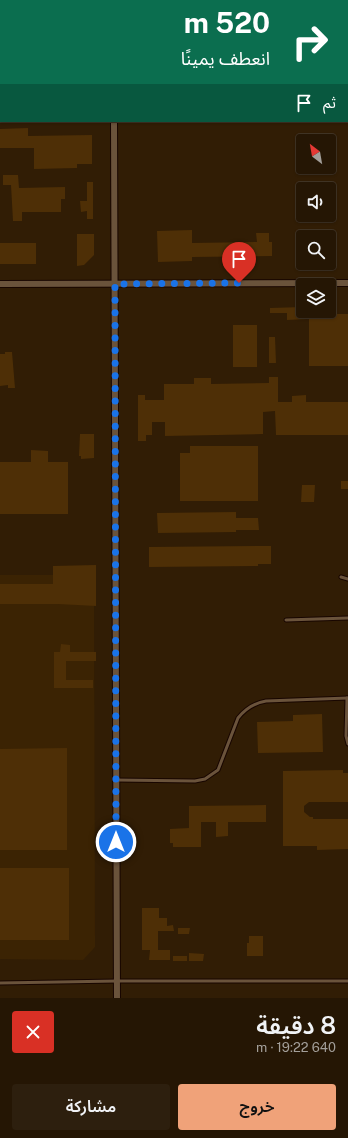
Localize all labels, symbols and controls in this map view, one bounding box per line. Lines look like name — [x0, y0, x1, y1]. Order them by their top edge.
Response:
text: 520 m — [184, 6, 270, 39]
icon: right — [284, 16, 336, 68]
text: انعطف يمينًا — [181, 48, 270, 69]
icon: arrive — [293, 92, 315, 114]
text: ثم — [323, 94, 336, 111]
north arrow — [296, 134, 336, 174]
map controls — [296, 134, 336, 318]
button: sound — [296, 182, 336, 222]
button: search — [296, 230, 336, 270]
pin — [222, 242, 256, 283]
icon: arrive — [228, 248, 250, 270]
button: layers — [296, 278, 336, 318]
position arrow — [95, 821, 137, 863]
button: close — [12, 1011, 54, 1053]
text: 8 دقيقة — [256, 1011, 336, 1039]
text: 640 m · 19:22 — [256, 1040, 336, 1055]
button: مشاركة — [12, 1084, 170, 1130]
button: خروج — [178, 1084, 336, 1130]

